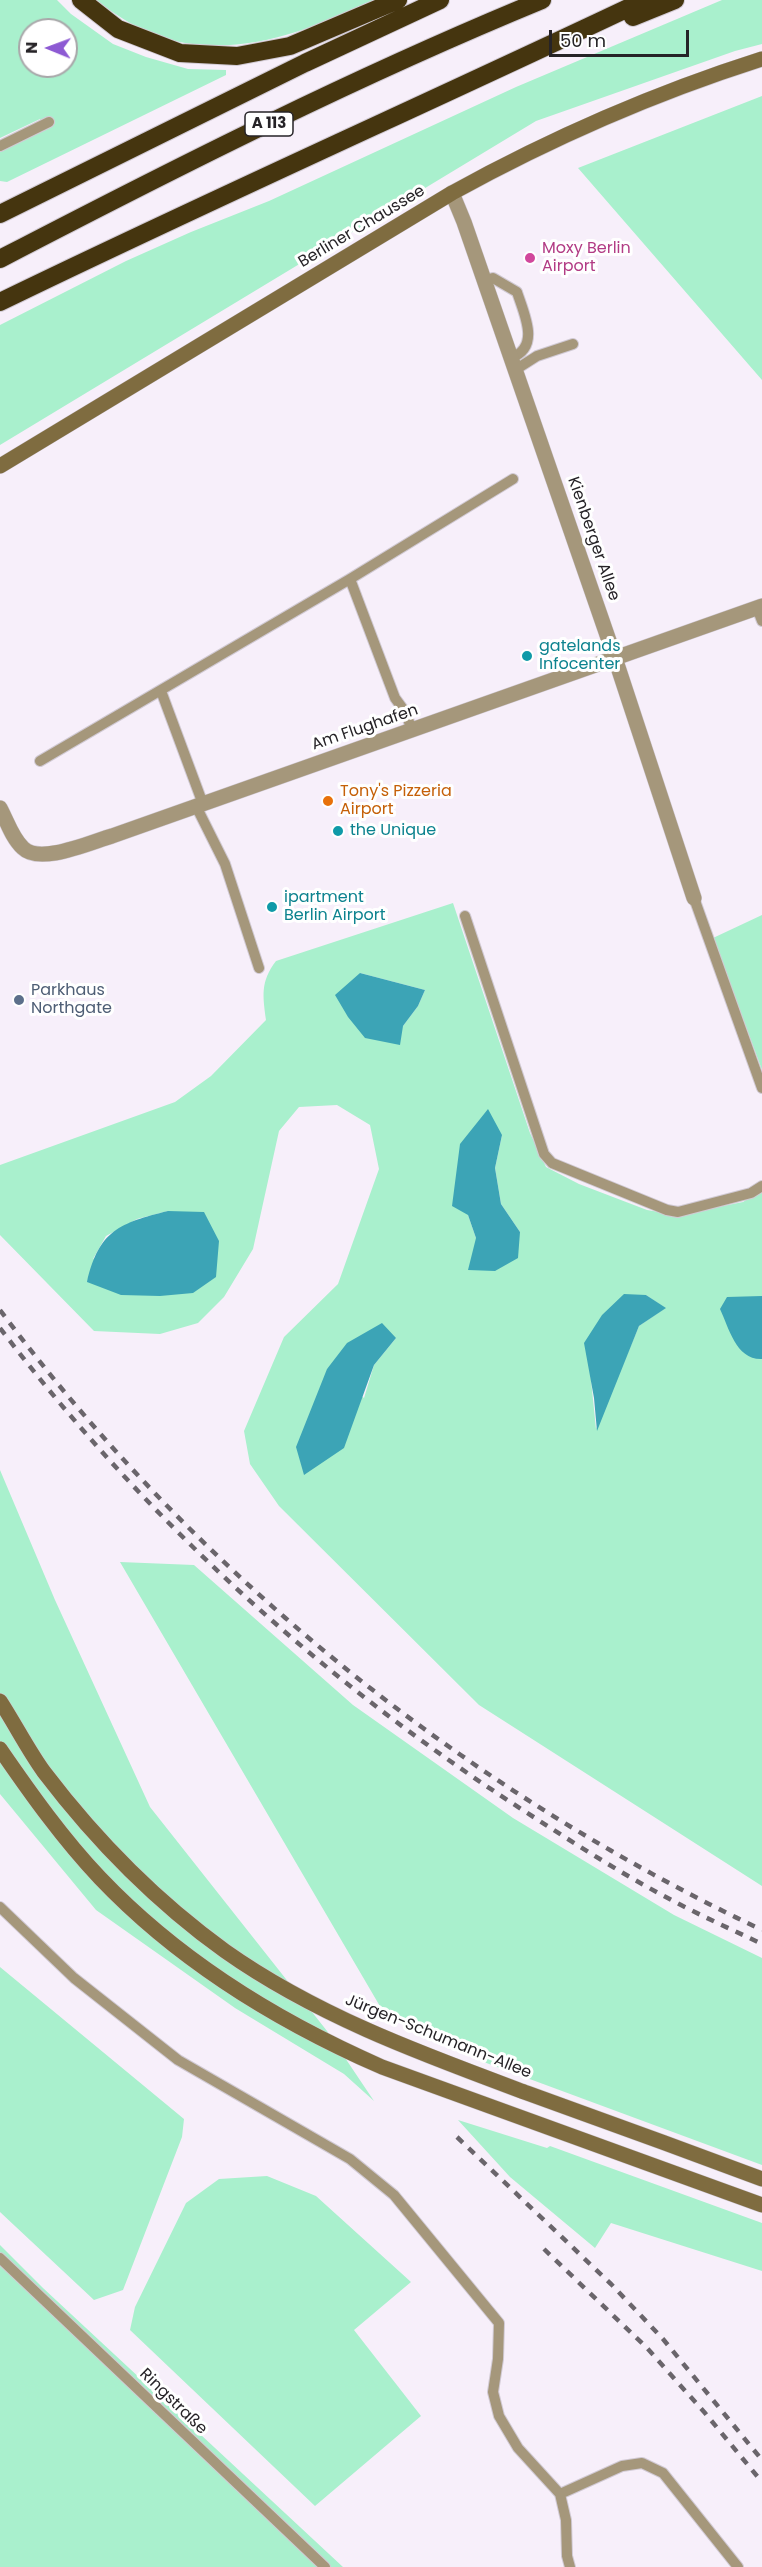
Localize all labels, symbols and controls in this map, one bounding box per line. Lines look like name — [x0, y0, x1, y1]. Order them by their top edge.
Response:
north arrow — [18, 18, 78, 78]
scale bar — [552, 18, 692, 56]
text: 50 m — [560, 28, 606, 53]
text: N — [20, 41, 43, 54]
road number: A 113 — [245, 112, 293, 136]
street label: Berliner Chaussee — [295, 182, 429, 272]
place label: Moxy Berlin Airport — [542, 239, 631, 277]
marker: Moxy Berlin Airport — [523, 251, 537, 265]
street label: Kienberger Allee — [563, 474, 623, 604]
place label: gatelands Infocenter — [539, 637, 621, 675]
marker: gatelands Infocenter — [520, 649, 534, 663]
street label: Am Flughafen — [309, 701, 421, 755]
place label: Tony's Pizzeria Airport — [340, 782, 452, 820]
marker: Tony's Pizzeria Airport — [321, 794, 335, 808]
place label: the Unique — [350, 821, 436, 841]
marker: the Unique — [331, 824, 345, 838]
place label: ipartment Berlin Airport — [284, 888, 386, 926]
marker: ipartment Berlin Airport — [265, 900, 279, 914]
place label: Parkhaus Northgate — [31, 981, 112, 1019]
marker: Parkhaus Northgate — [12, 993, 26, 1007]
street label: Jürgen-Schumann-Allee — [342, 1991, 534, 2083]
street label: Ringstraße — [135, 2365, 211, 2439]

